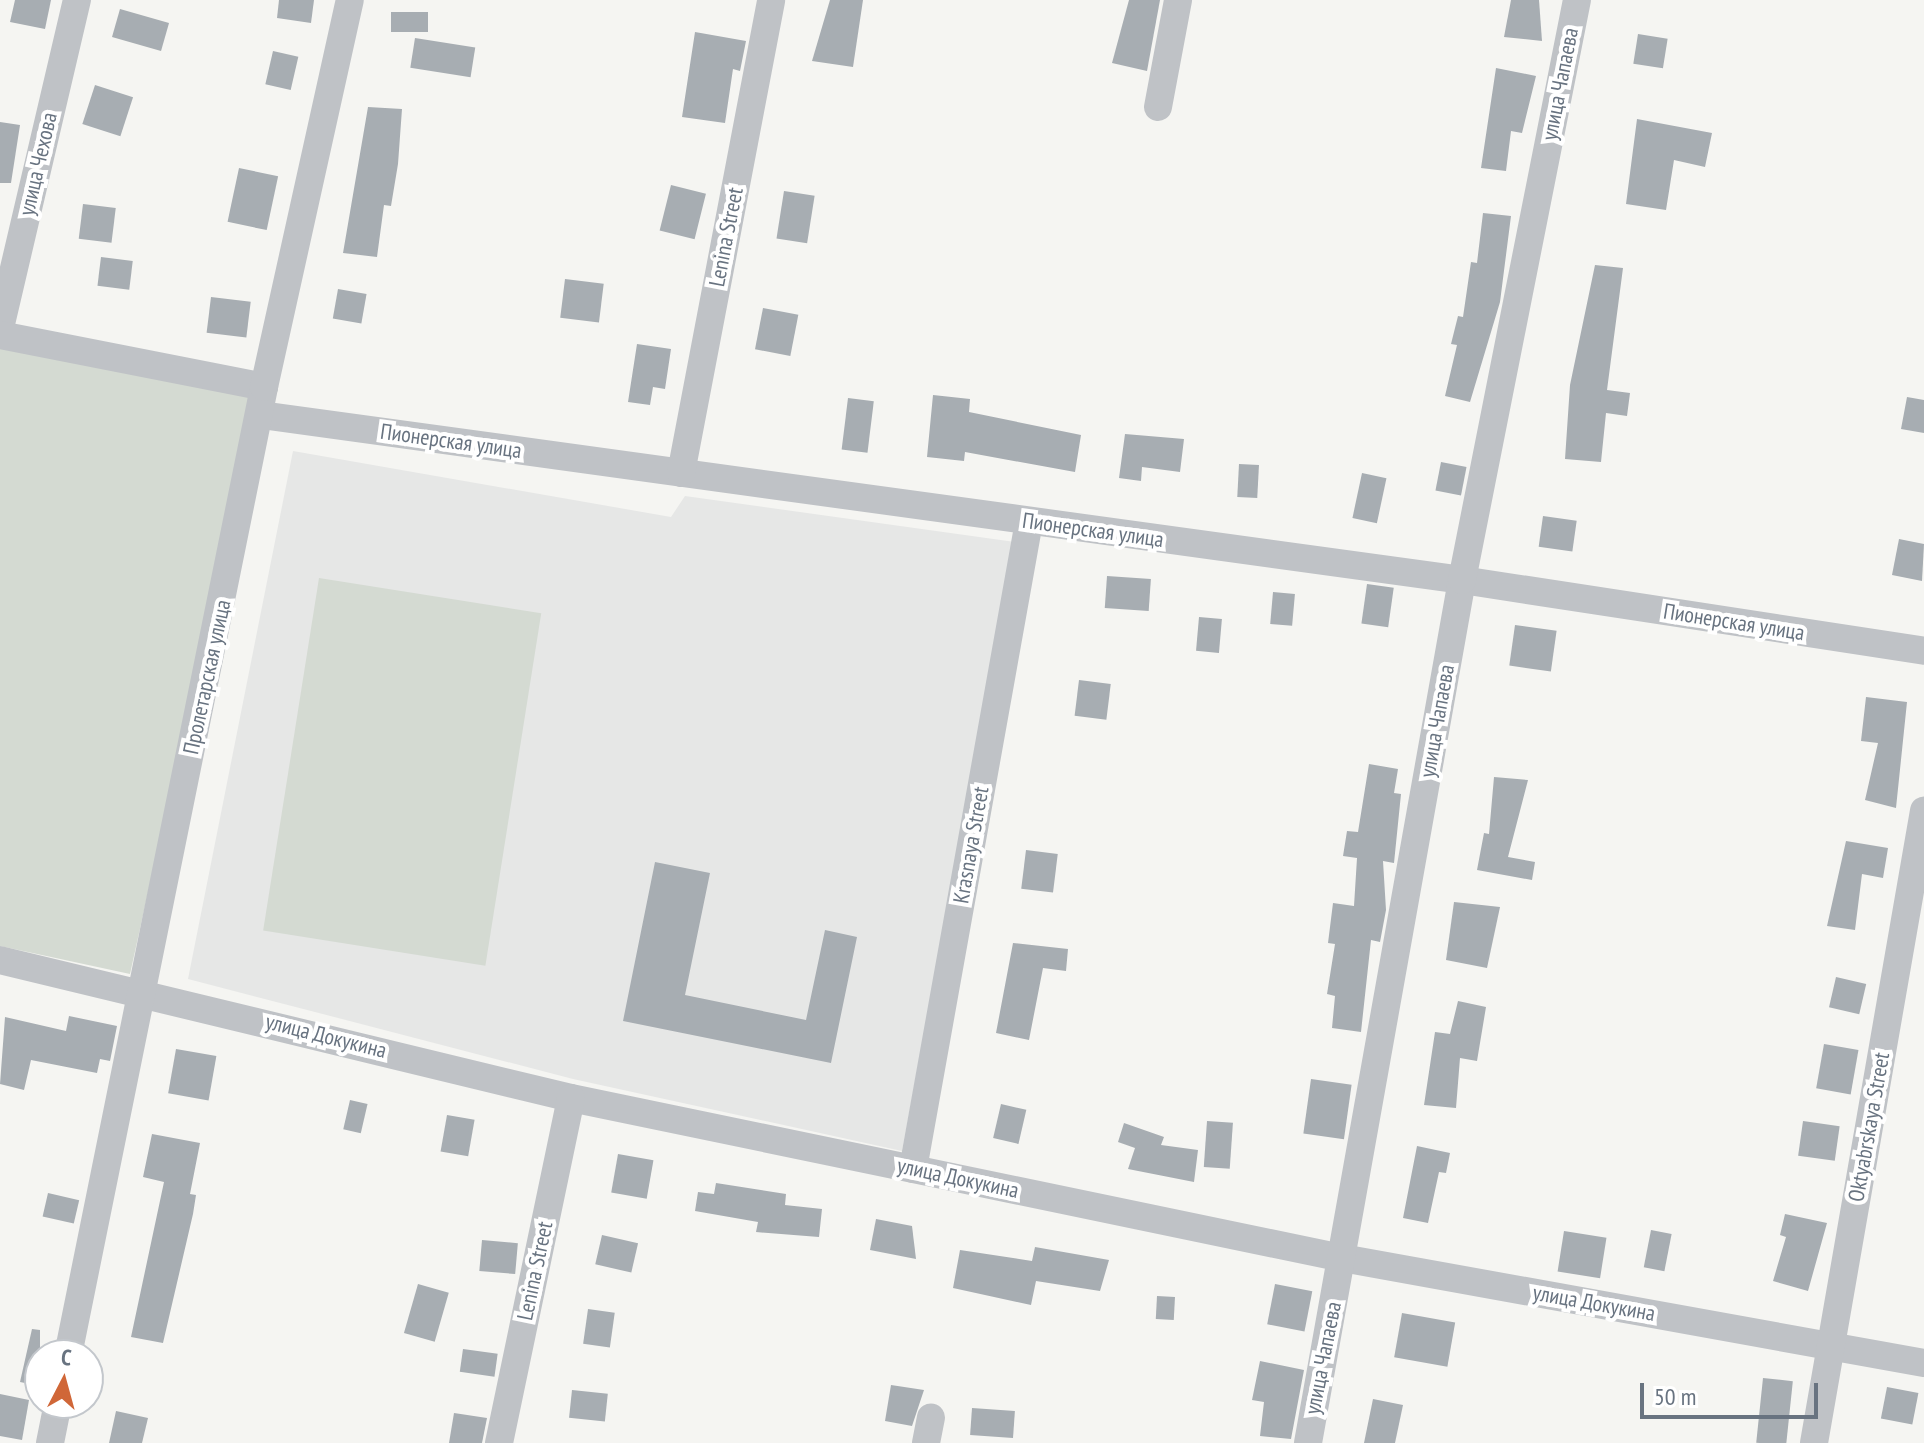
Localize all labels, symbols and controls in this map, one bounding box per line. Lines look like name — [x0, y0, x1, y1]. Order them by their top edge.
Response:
street label: улица Чапаева — [1536, 25, 1584, 143]
street label: улица Чехова — [13, 110, 63, 218]
street label: Lenina Street — [703, 185, 749, 289]
street label: Пионерская улица — [379, 418, 523, 464]
street label: Пионерская улица — [1021, 507, 1165, 553]
street label: Пролетарская улица — [178, 597, 236, 757]
street label: Пионерская улица — [1662, 598, 1806, 646]
street label: улица Чапаева — [1414, 662, 1460, 780]
street label: Krasnaya Street — [948, 784, 994, 906]
street label: улица Докукина — [263, 1008, 389, 1064]
street label: Oktyabrskaya Street — [1843, 1050, 1895, 1204]
street label: улица Докукина — [895, 1152, 1021, 1204]
street label: Lenina Street — [512, 1219, 558, 1323]
street label: улица Докукина — [1531, 1279, 1657, 1327]
street label: улица Чапаева — [1299, 1299, 1347, 1417]
north arrow — [24, 1339, 104, 1419]
text: С — [60, 1343, 73, 1372]
scale bar — [1644, 1367, 1822, 1417]
text: 50 m — [1654, 1381, 1696, 1412]

